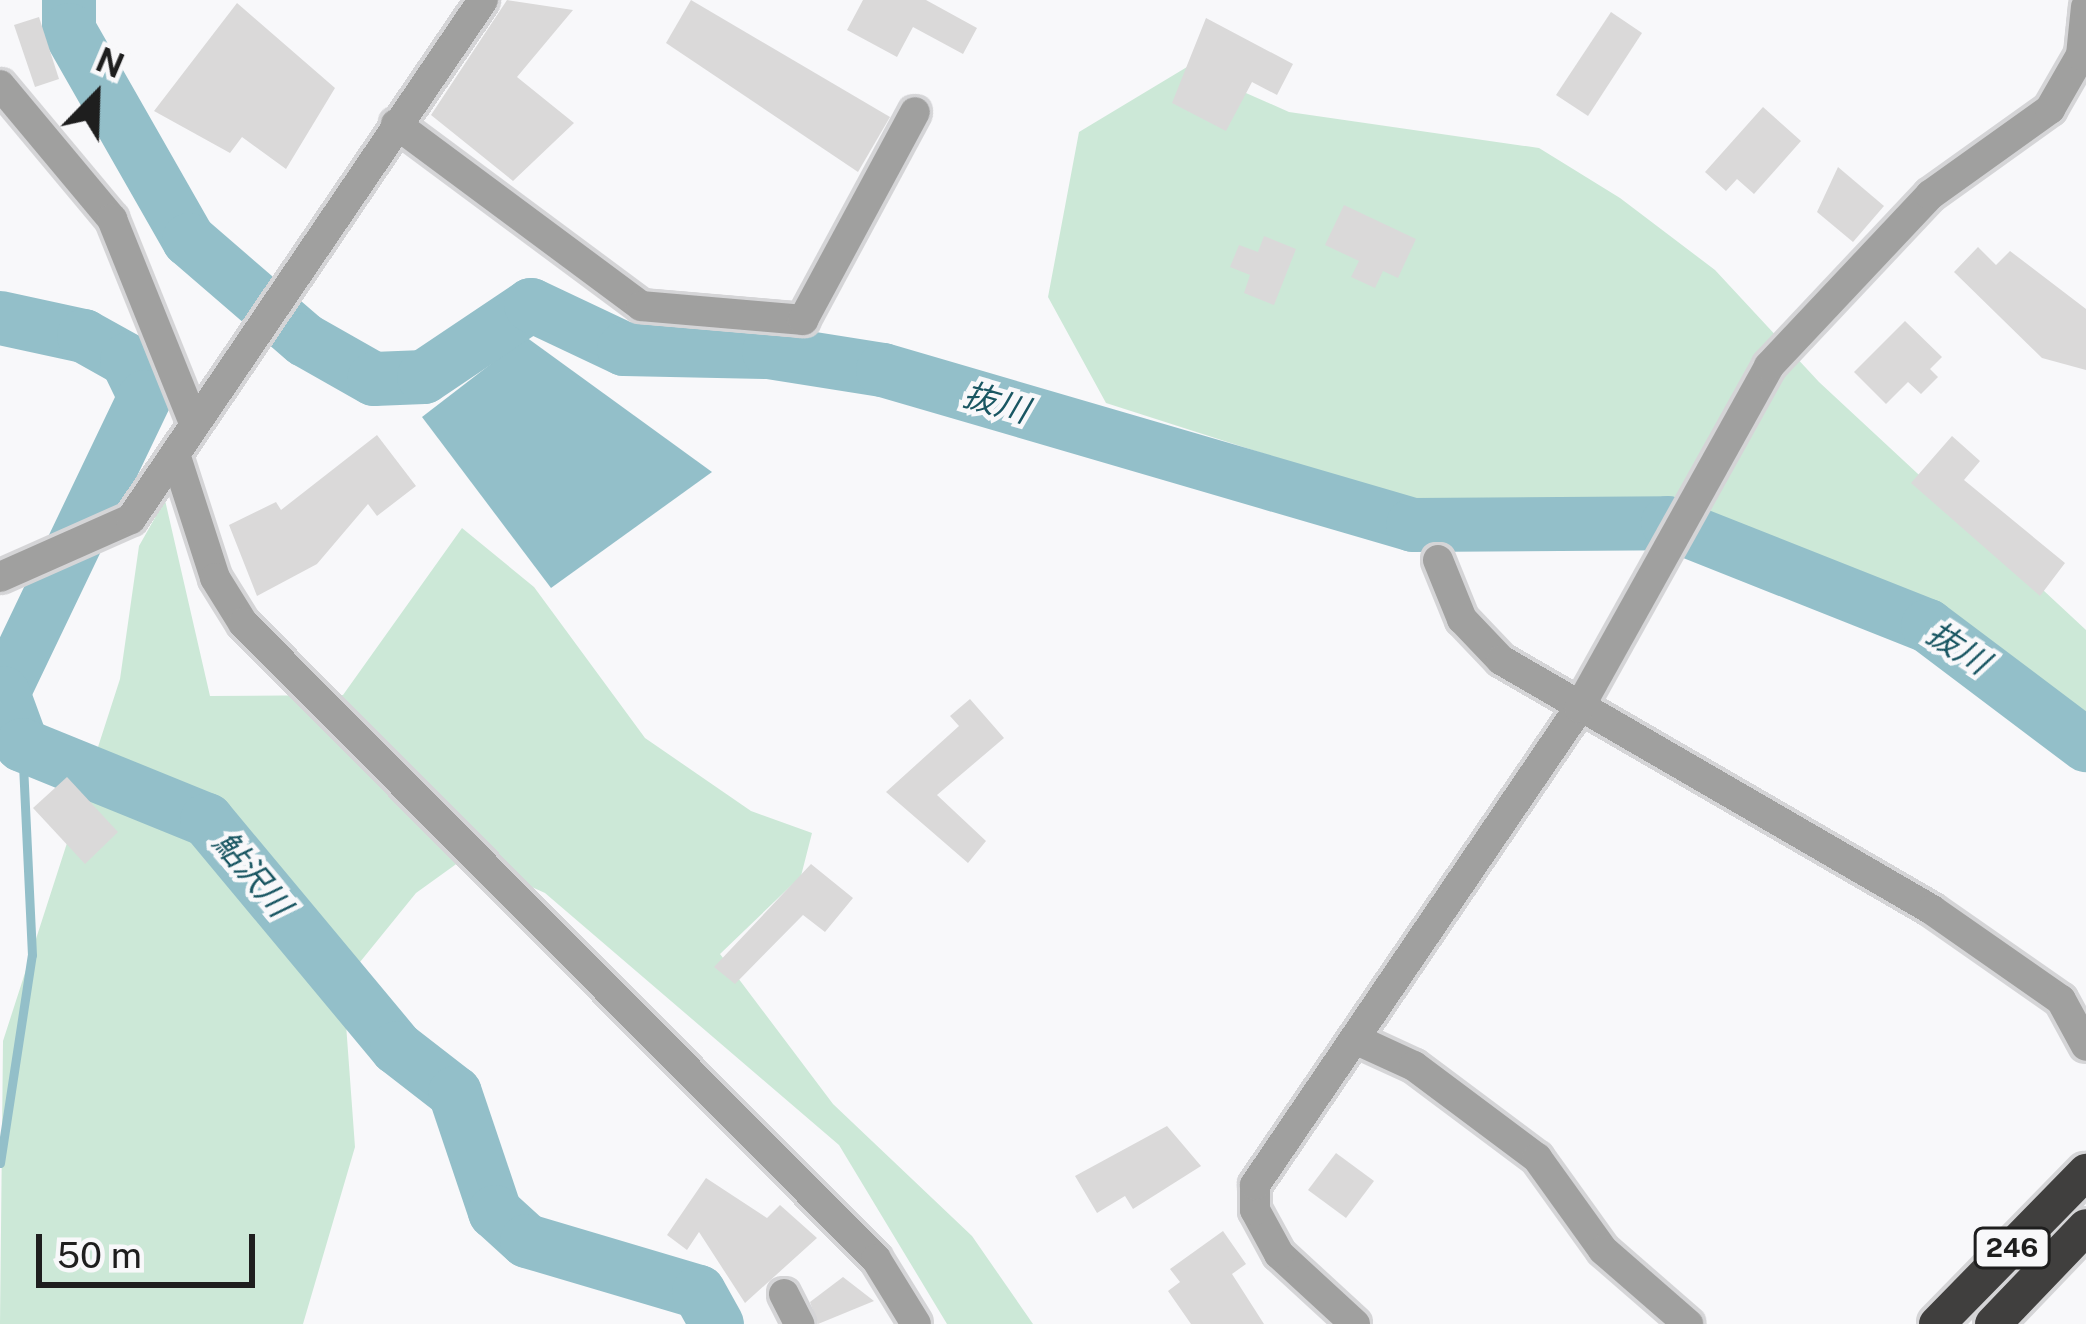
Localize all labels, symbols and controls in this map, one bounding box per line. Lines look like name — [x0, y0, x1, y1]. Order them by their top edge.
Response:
north arrow — [36, 36, 156, 156]
text: N — [91, 40, 129, 85]
water label: 抜川 — [959, 375, 1033, 431]
water label: 抜川 — [1920, 613, 1996, 683]
water label: 鮎沢川 — [205, 823, 299, 925]
scale bar — [42, 1210, 261, 1284]
road number: 246 — [1973, 1227, 2051, 1269]
text: 50 m — [57, 1234, 142, 1276]

